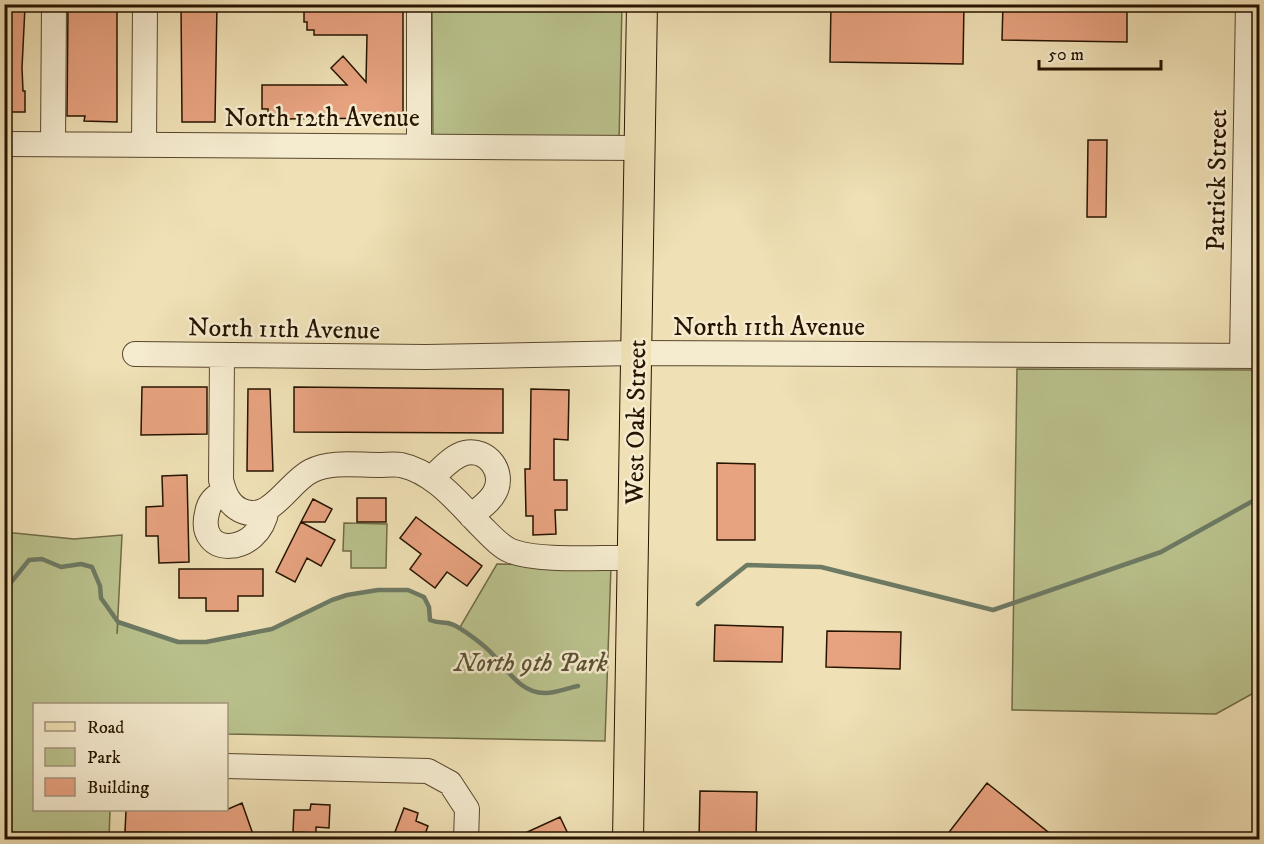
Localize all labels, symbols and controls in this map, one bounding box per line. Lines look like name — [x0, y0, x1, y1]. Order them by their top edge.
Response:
scale bar — [1039, 33, 1160, 71]
text: 50 m — [1048, 44, 1084, 66]
street label: North 12th Avenue — [224, 102, 420, 135]
street label: Patrick Street — [1200, 109, 1235, 251]
street label: North 11th Avenue — [188, 311, 380, 348]
street label: North 11th Avenue — [673, 311, 865, 344]
street label: West Oak Street — [619, 339, 654, 506]
park label: North 9th Park — [452, 647, 608, 680]
legend — [33, 703, 228, 811]
text: Road — [87, 717, 124, 739]
text: Park — [87, 747, 121, 769]
text: Building — [87, 777, 149, 799]

